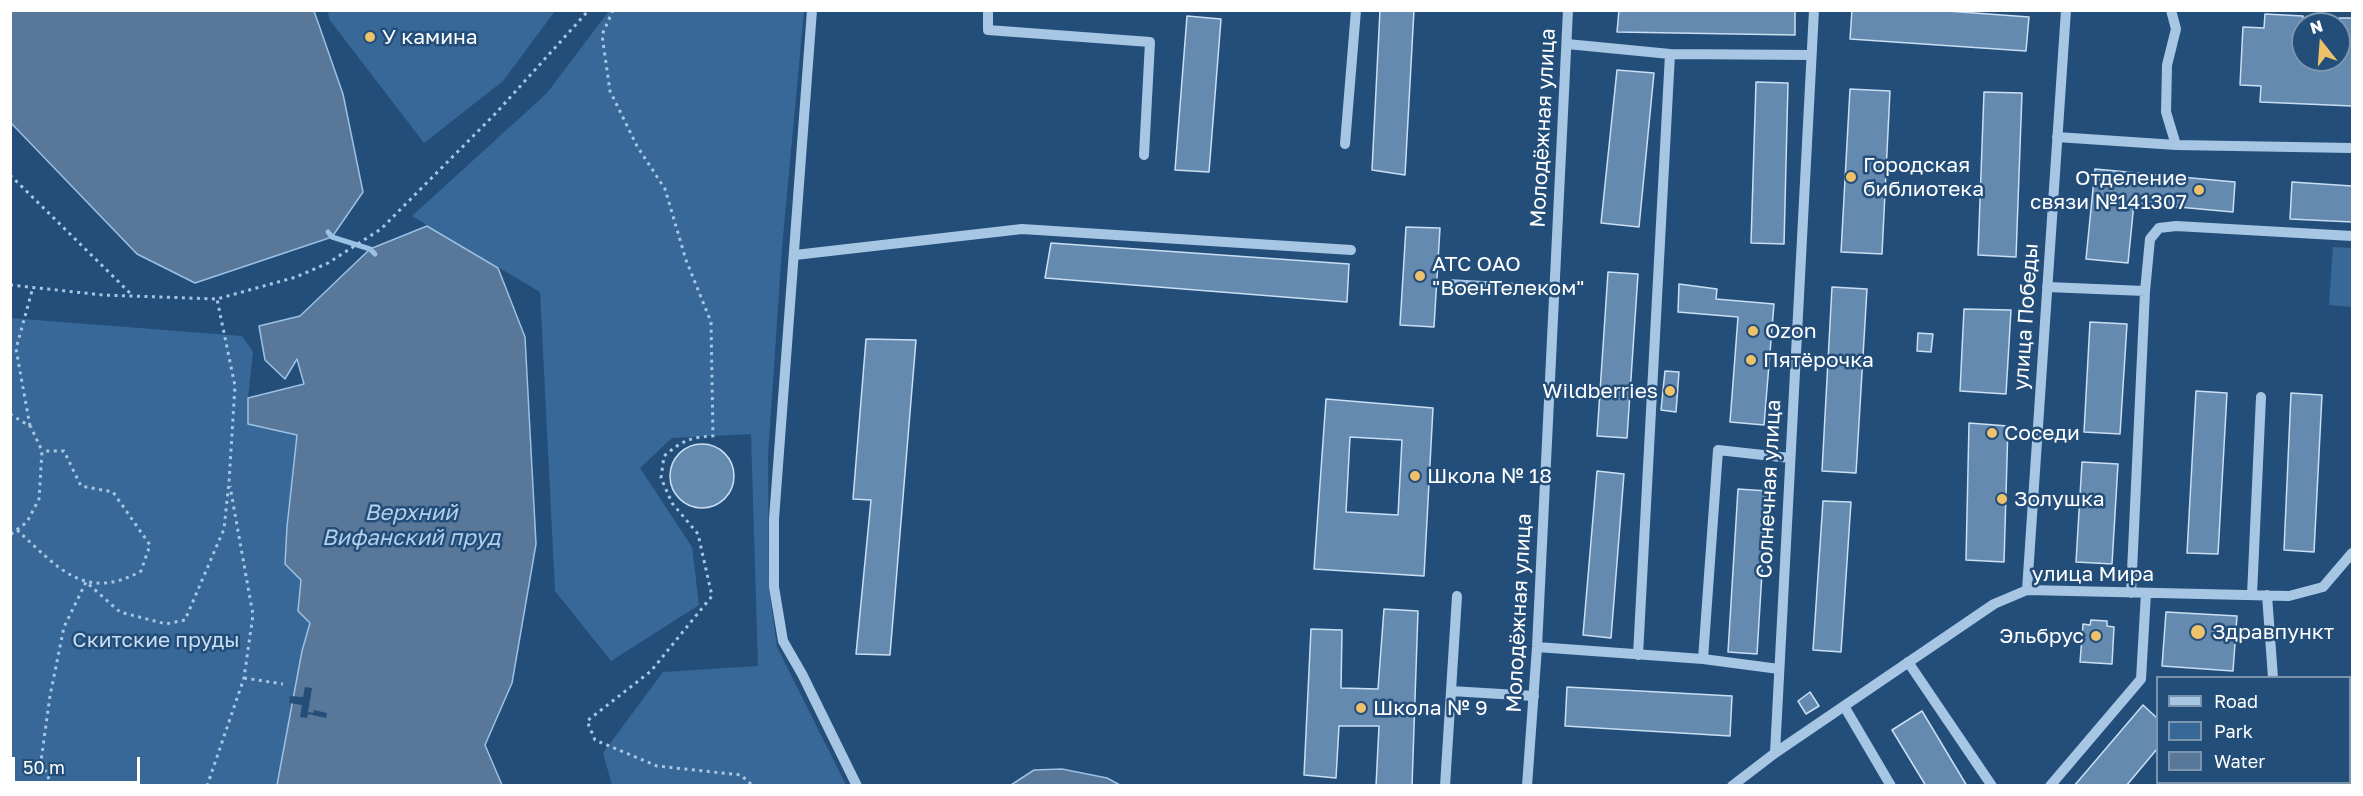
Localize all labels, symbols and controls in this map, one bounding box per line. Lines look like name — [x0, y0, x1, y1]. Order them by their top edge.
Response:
north arrow — [2291, 12, 2351, 72]
text: N — [2308, 15, 2325, 38]
place label: У камина — [382, 24, 478, 50]
street label: Молодёжная улица — [1525, 28, 1561, 228]
marker: У камина — [363, 30, 377, 44]
place label: Городская библиотека — [1863, 152, 1984, 202]
place label: Отделение связи №141307 — [2030, 165, 2187, 215]
marker: Городская библиотека — [1844, 170, 1858, 184]
marker: Отделение связи №141307 — [2192, 183, 2206, 197]
street label: улица Победы — [2008, 242, 2044, 392]
place label: АТС ОАО "ВоенТелеком" — [1432, 251, 1584, 301]
marker: АТС ОАО "ВоенТелеком" — [1413, 269, 1427, 283]
place label: Ozon — [1765, 318, 1817, 344]
marker: Ozon — [1746, 324, 1760, 338]
place label: Пятёрочка — [1763, 347, 1874, 373]
marker: Пятёрочка — [1744, 353, 1758, 367]
place label: Wildberries — [1542, 378, 1658, 404]
marker: Wildberries — [1663, 384, 1677, 398]
street label: Солнечная улица — [1752, 399, 1786, 579]
place label: Соседи — [2004, 420, 2080, 446]
marker: Соседи — [1985, 426, 1999, 440]
place label: Школа № 18 — [1427, 463, 1552, 489]
marker: Школа № 18 — [1408, 469, 1422, 483]
place label: Золушка — [2014, 486, 2105, 512]
marker: Золушка — [1995, 492, 2009, 506]
water label: Верхний Вифанский пруд — [322, 500, 500, 552]
street label: Молодёжная улица — [1501, 513, 1537, 713]
street label: улица Мира — [2032, 561, 2154, 587]
place label: Здравпункт — [2212, 619, 2334, 645]
place label: Эльбрус — [1999, 623, 2084, 649]
marker: Здравпункт — [2189, 623, 2207, 641]
park label: Скитские пруды — [72, 627, 240, 653]
marker: Эльбрус — [2089, 629, 2103, 643]
legend — [2156, 676, 2351, 784]
text: Road — [2214, 690, 2258, 712]
place label: Школа № 9 — [1373, 695, 1488, 721]
marker: Школа № 9 — [1354, 701, 1368, 715]
text: Park — [2214, 720, 2253, 742]
scale bar — [15, 745, 142, 783]
text: Water — [2214, 750, 2265, 772]
text: 50 m — [23, 756, 65, 778]

